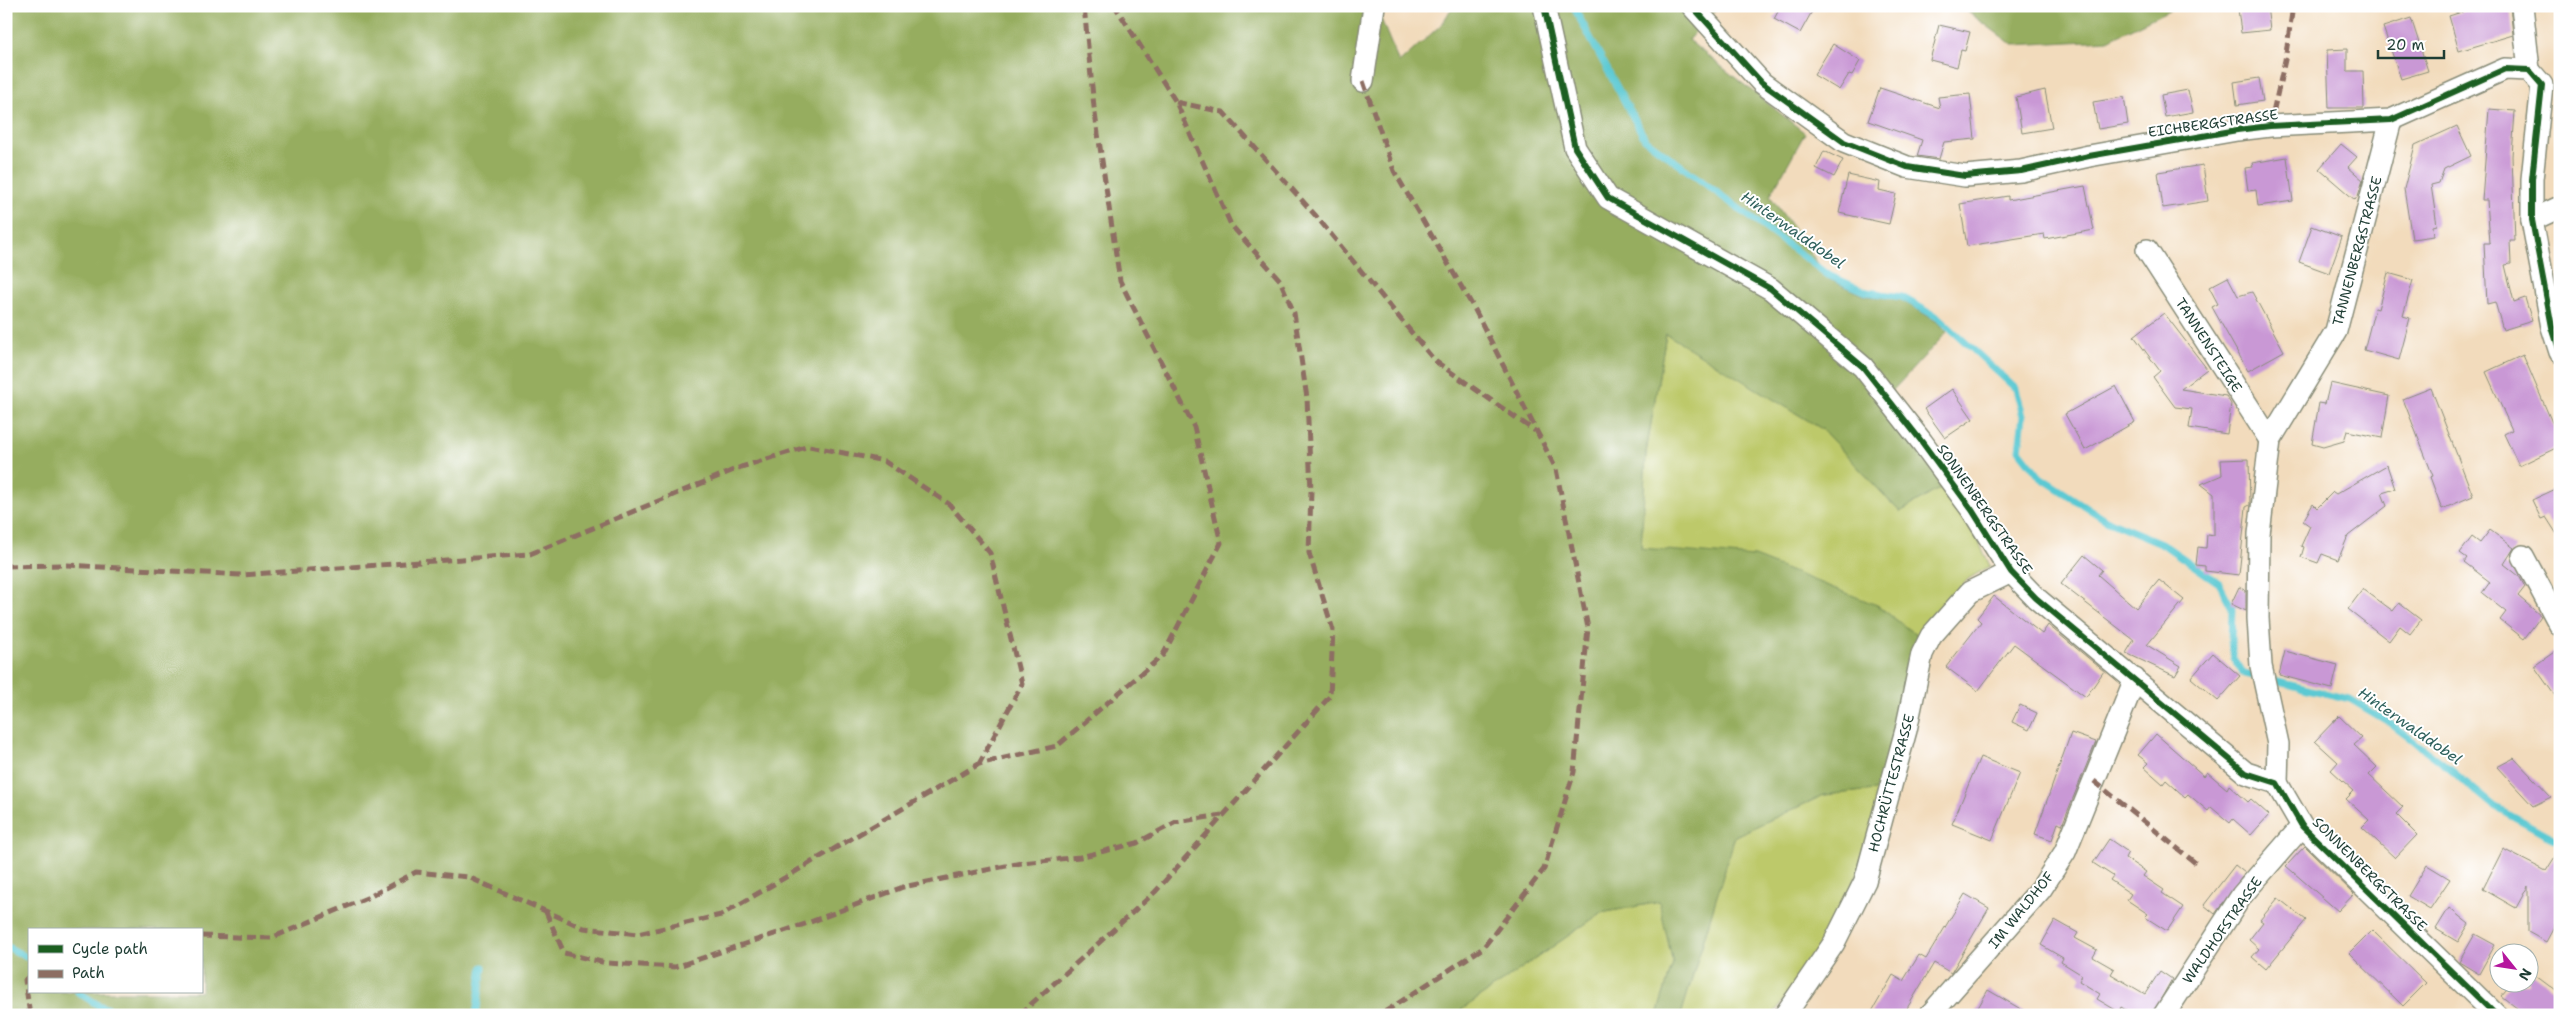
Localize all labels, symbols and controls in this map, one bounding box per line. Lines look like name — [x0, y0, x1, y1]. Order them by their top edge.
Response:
scale bar — [2378, 28, 2445, 60]
text: 20 m — [2386, 35, 2425, 55]
street label: EICHBERGSTRASSE — [2147, 105, 2279, 141]
street label: TANNENBERGSTRASSE — [2328, 174, 2386, 328]
water label: Hinterwalddobel — [1737, 187, 1849, 273]
street label: TANNENSTEIGE — [2172, 294, 2246, 396]
street label: SONNENBERGSTRASSE — [1933, 441, 2037, 578]
water label: Hinterwalddobel — [2354, 683, 2466, 769]
street label: HOCHRÜTTESTRASSE — [1864, 712, 1918, 854]
street label: SONNENBERGSTRASSE — [2309, 813, 2431, 935]
street label: IM WALDHOF — [1984, 868, 2058, 952]
street label: WALDHOFSTRASSE — [2178, 873, 2266, 987]
legend — [28, 928, 202, 994]
text: Cycle path — [72, 939, 148, 959]
north arrow — [2488, 944, 2538, 994]
text: Path — [72, 963, 105, 983]
text: N — [2515, 965, 2536, 984]

